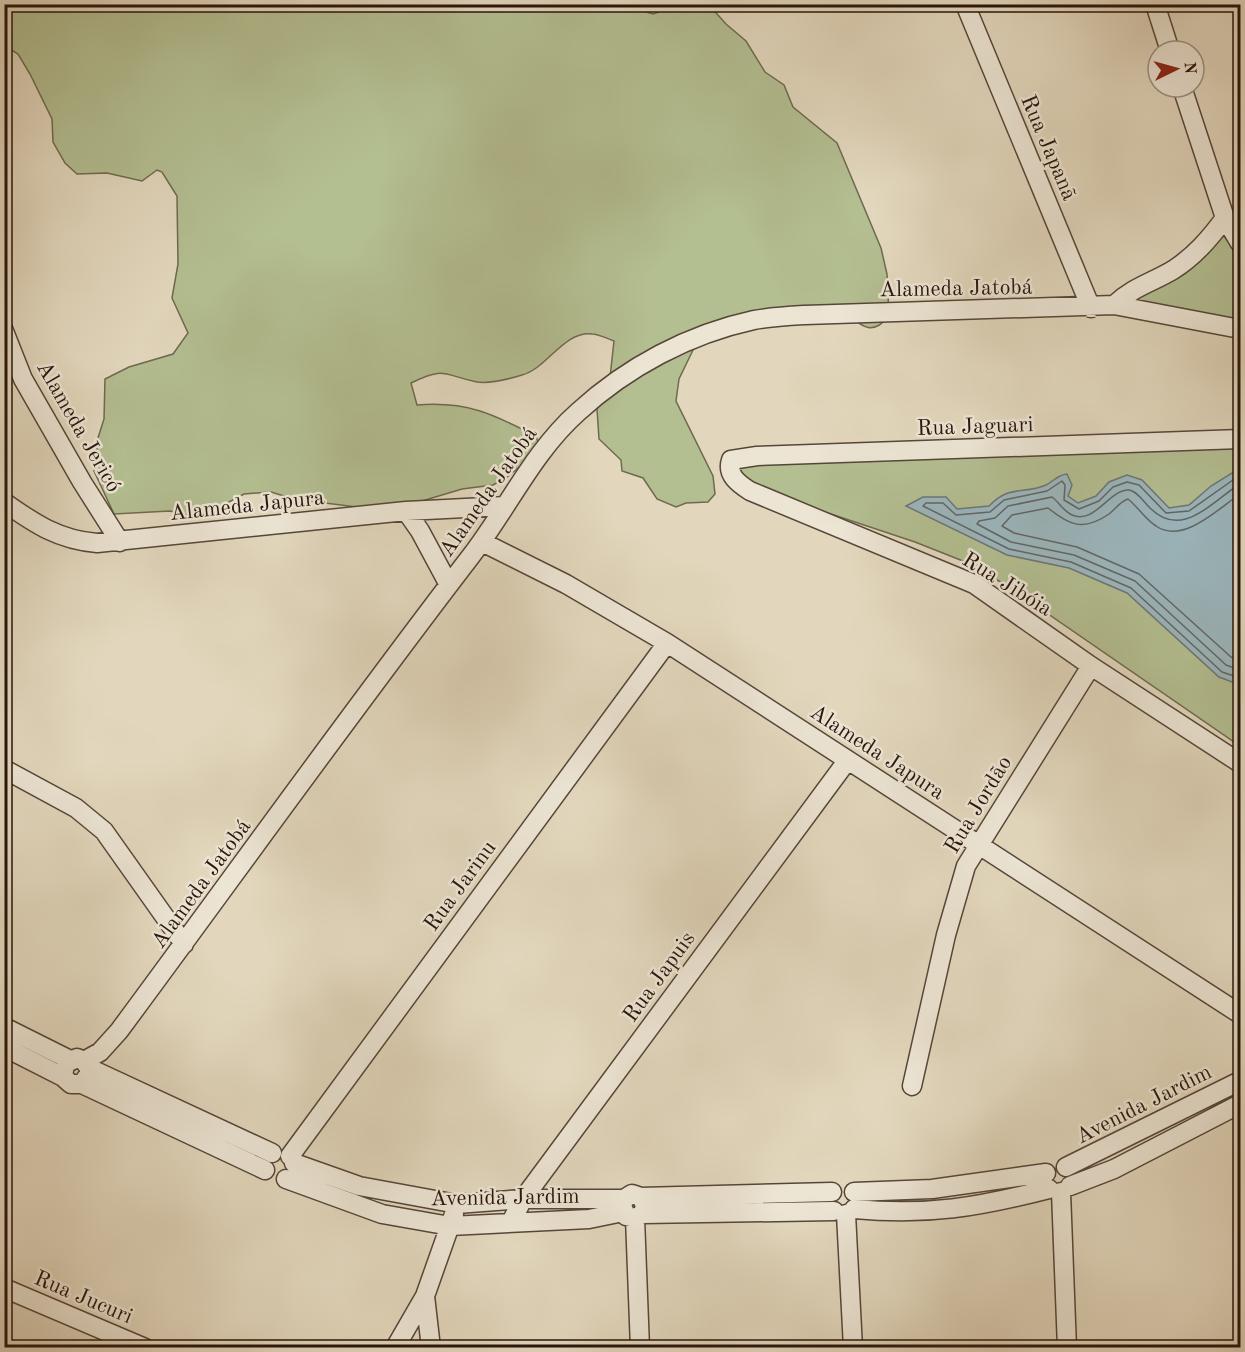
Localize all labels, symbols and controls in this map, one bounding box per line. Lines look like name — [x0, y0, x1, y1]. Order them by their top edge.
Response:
north arrow — [1146, 39, 1206, 99]
text: N — [1180, 61, 1198, 75]
street label: Rua Japanã — [1016, 92, 1080, 204]
street label: Alameda Jatobá — [879, 277, 1033, 301]
street label: Alameda Jericó — [32, 358, 125, 496]
street label: Rua Jaguari — [916, 414, 1034, 440]
street label: Alameda Jatobá — [436, 423, 542, 561]
street label: Alameda Japura — [169, 487, 326, 525]
street label: Rua Jibóia — [958, 549, 1056, 621]
street label: Alameda Japura — [806, 701, 948, 804]
street label: Rua Jordão — [941, 752, 1016, 858]
street label: Alameda Jatobá — [148, 816, 256, 953]
street label: Rua Jarinu — [421, 837, 501, 935]
street label: Rua Japuis — [620, 928, 700, 1026]
street label: Avenida Jardim — [1072, 1061, 1215, 1148]
street label: Avenida Jardim — [430, 1186, 580, 1210]
street label: Rua Jucuri — [31, 1267, 136, 1328]

